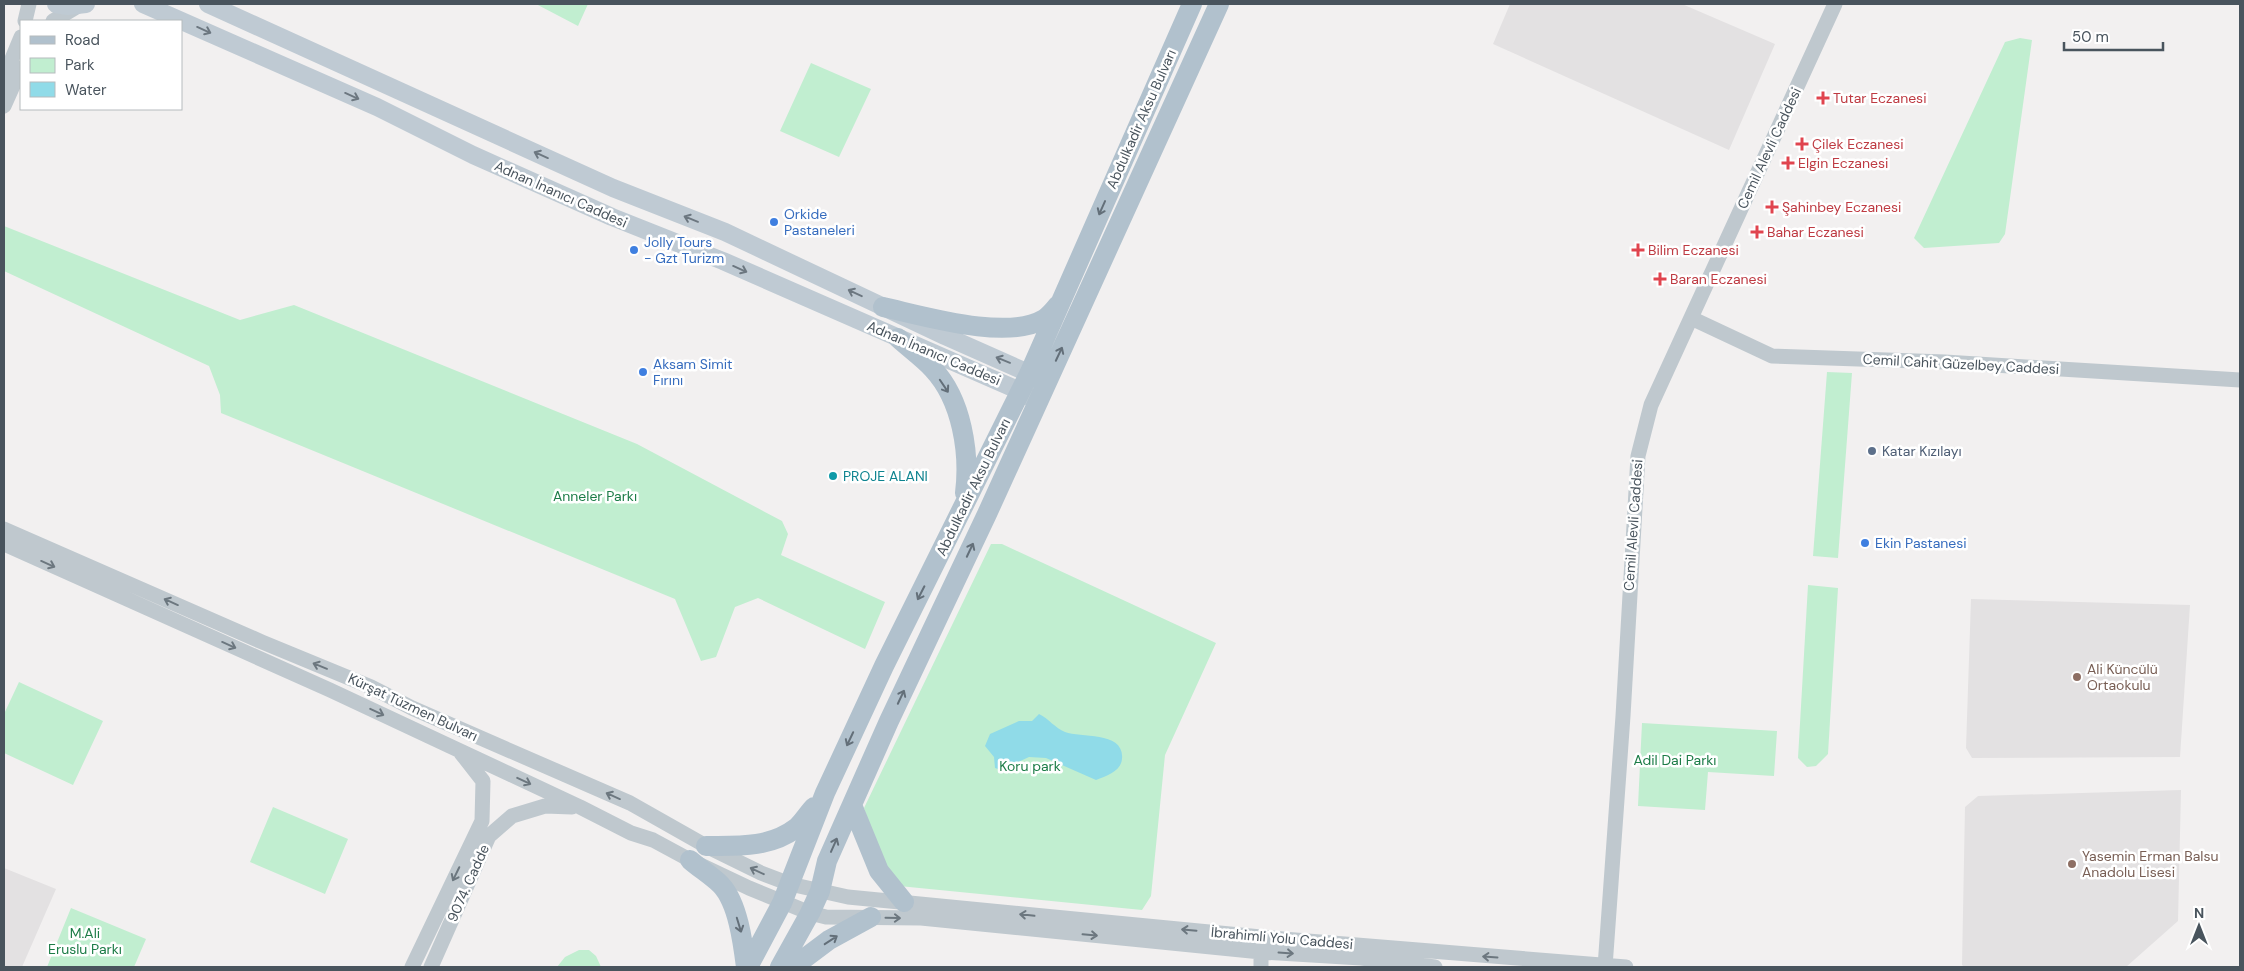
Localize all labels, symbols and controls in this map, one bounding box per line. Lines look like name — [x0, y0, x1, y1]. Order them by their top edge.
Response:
legend — [20, 20, 182, 110]
scale bar — [2064, 20, 2163, 52]
one-way arrow — [196, 26, 211, 36]
text: 50 m — [2072, 27, 2109, 47]
text: Road — [65, 30, 100, 50]
street label: Abdulkadir Aksu Bulvarı — [1102, 46, 1180, 192]
text: Park — [65, 55, 95, 75]
text: Water — [65, 80, 107, 100]
street label: Cemil Alevli Caddesi — [1733, 84, 1805, 212]
place label: Tutar Eczanesi — [1833, 89, 1927, 107]
one-way arrow — [344, 91, 359, 101]
marker: Tutar Eczanesi — [1817, 92, 1829, 104]
place label: Çilek Eczanesi — [1812, 135, 1904, 153]
marker: Çilek Eczanesi — [1796, 138, 1808, 150]
one-way arrow — [534, 150, 549, 160]
place label: Elgin Eczanesi — [1798, 154, 1888, 172]
street label: Adnan İnanıcı Caddesi — [492, 157, 630, 231]
marker: Elgin Eczanesi — [1782, 157, 1794, 169]
place label: Şahinbey Eczanesi — [1782, 198, 1901, 216]
one-way arrow — [1096, 200, 1106, 215]
marker: Şahinbey Eczanesi — [1766, 201, 1778, 213]
place label: Orkide Pastaneleri — [784, 205, 855, 239]
one-way arrow — [684, 214, 699, 223]
marker: Orkide Pastaneleri — [768, 216, 780, 228]
place label: Bahar Eczanesi — [1767, 223, 1864, 241]
marker: Bahar Eczanesi — [1751, 226, 1763, 238]
place label: Jolly Tours - Gzt Turizm — [644, 233, 724, 267]
place label: Bilim Eczanesi — [1648, 241, 1739, 259]
marker: Jolly Tours - Gzt Turizm — [628, 244, 640, 256]
marker: Bilim Eczanesi — [1632, 244, 1644, 256]
one-way arrow — [732, 264, 747, 274]
place label: Baran Eczanesi — [1670, 270, 1767, 288]
marker: Baran Eczanesi — [1654, 273, 1666, 285]
one-way arrow — [848, 288, 863, 298]
street label: Adnan İnanıcı Caddesi — [864, 317, 1004, 389]
one-way arrow — [1055, 347, 1064, 362]
street label: Cemil Cahit Güzelbey Caddesi — [1862, 350, 2060, 378]
place label: Aksam Simit Fırını — [653, 355, 733, 389]
one-way arrow — [996, 355, 1011, 365]
marker: Aksam Simit Fırını — [637, 366, 649, 378]
one-way arrow — [940, 378, 950, 392]
street label: Abdulkadir Aksu Bulvarı — [932, 415, 1014, 559]
place label: Katar Kızılayı — [1882, 442, 1962, 460]
marker: Katar Kızılayı — [1866, 445, 1878, 457]
street label: Cemil Alevli Caddesi — [1619, 459, 1647, 591]
place label: PROJE ALANI — [843, 467, 928, 485]
marker: PROJE ALANI — [827, 470, 839, 482]
park label: Anneler Parkı — [553, 487, 637, 505]
place label: Ekin Pastanesi — [1875, 534, 1967, 552]
marker: Ekin Pastanesi — [1859, 537, 1871, 549]
one-way arrow — [965, 543, 975, 558]
one-way arrow — [40, 560, 55, 570]
one-way arrow — [916, 585, 925, 600]
one-way arrow — [164, 597, 179, 607]
one-way arrow — [221, 640, 236, 650]
place label: Ali Küncülü Ortaokulu — [2087, 660, 2158, 694]
one-way arrow — [313, 661, 328, 670]
street label: Kürşat Tüzmen Bulvarı — [345, 669, 481, 745]
marker: Ali Küncülü Ortaokulu — [2071, 671, 2083, 683]
one-way arrow — [896, 690, 906, 705]
one-way arrow — [369, 707, 384, 717]
one-way arrow — [845, 731, 854, 746]
park label: Adil Dai Parkı — [1633, 751, 1717, 769]
park label: Koru park — [999, 757, 1061, 775]
one-way arrow — [516, 777, 531, 786]
one-way arrow — [606, 790, 621, 800]
one-way arrow — [830, 838, 840, 853]
street label: 9074. Cadde — [443, 841, 493, 925]
place label: Yasemin Erman Balsu Anadolu Lisesi — [2082, 847, 2218, 881]
marker: Yasemin Erman Balsu Anadolu Lisesi — [2066, 858, 2078, 870]
one-way arrow — [750, 865, 765, 875]
one-way arrow — [451, 867, 461, 882]
north arrow — [2174, 901, 2224, 951]
text: N — [2194, 904, 2204, 922]
one-way arrow — [1019, 910, 1035, 920]
one-way arrow — [884, 913, 901, 923]
one-way arrow — [734, 916, 744, 932]
street label: İbrahimli Yolu Caddesi — [1210, 923, 1354, 953]
park label: M.Ali Eruslu Parkı — [48, 924, 122, 958]
one-way arrow — [1181, 926, 1197, 935]
one-way arrow — [1082, 930, 1098, 940]
one-way arrow — [823, 934, 837, 944]
one-way arrow — [1278, 949, 1294, 958]
one-way arrow — [1482, 953, 1498, 962]

